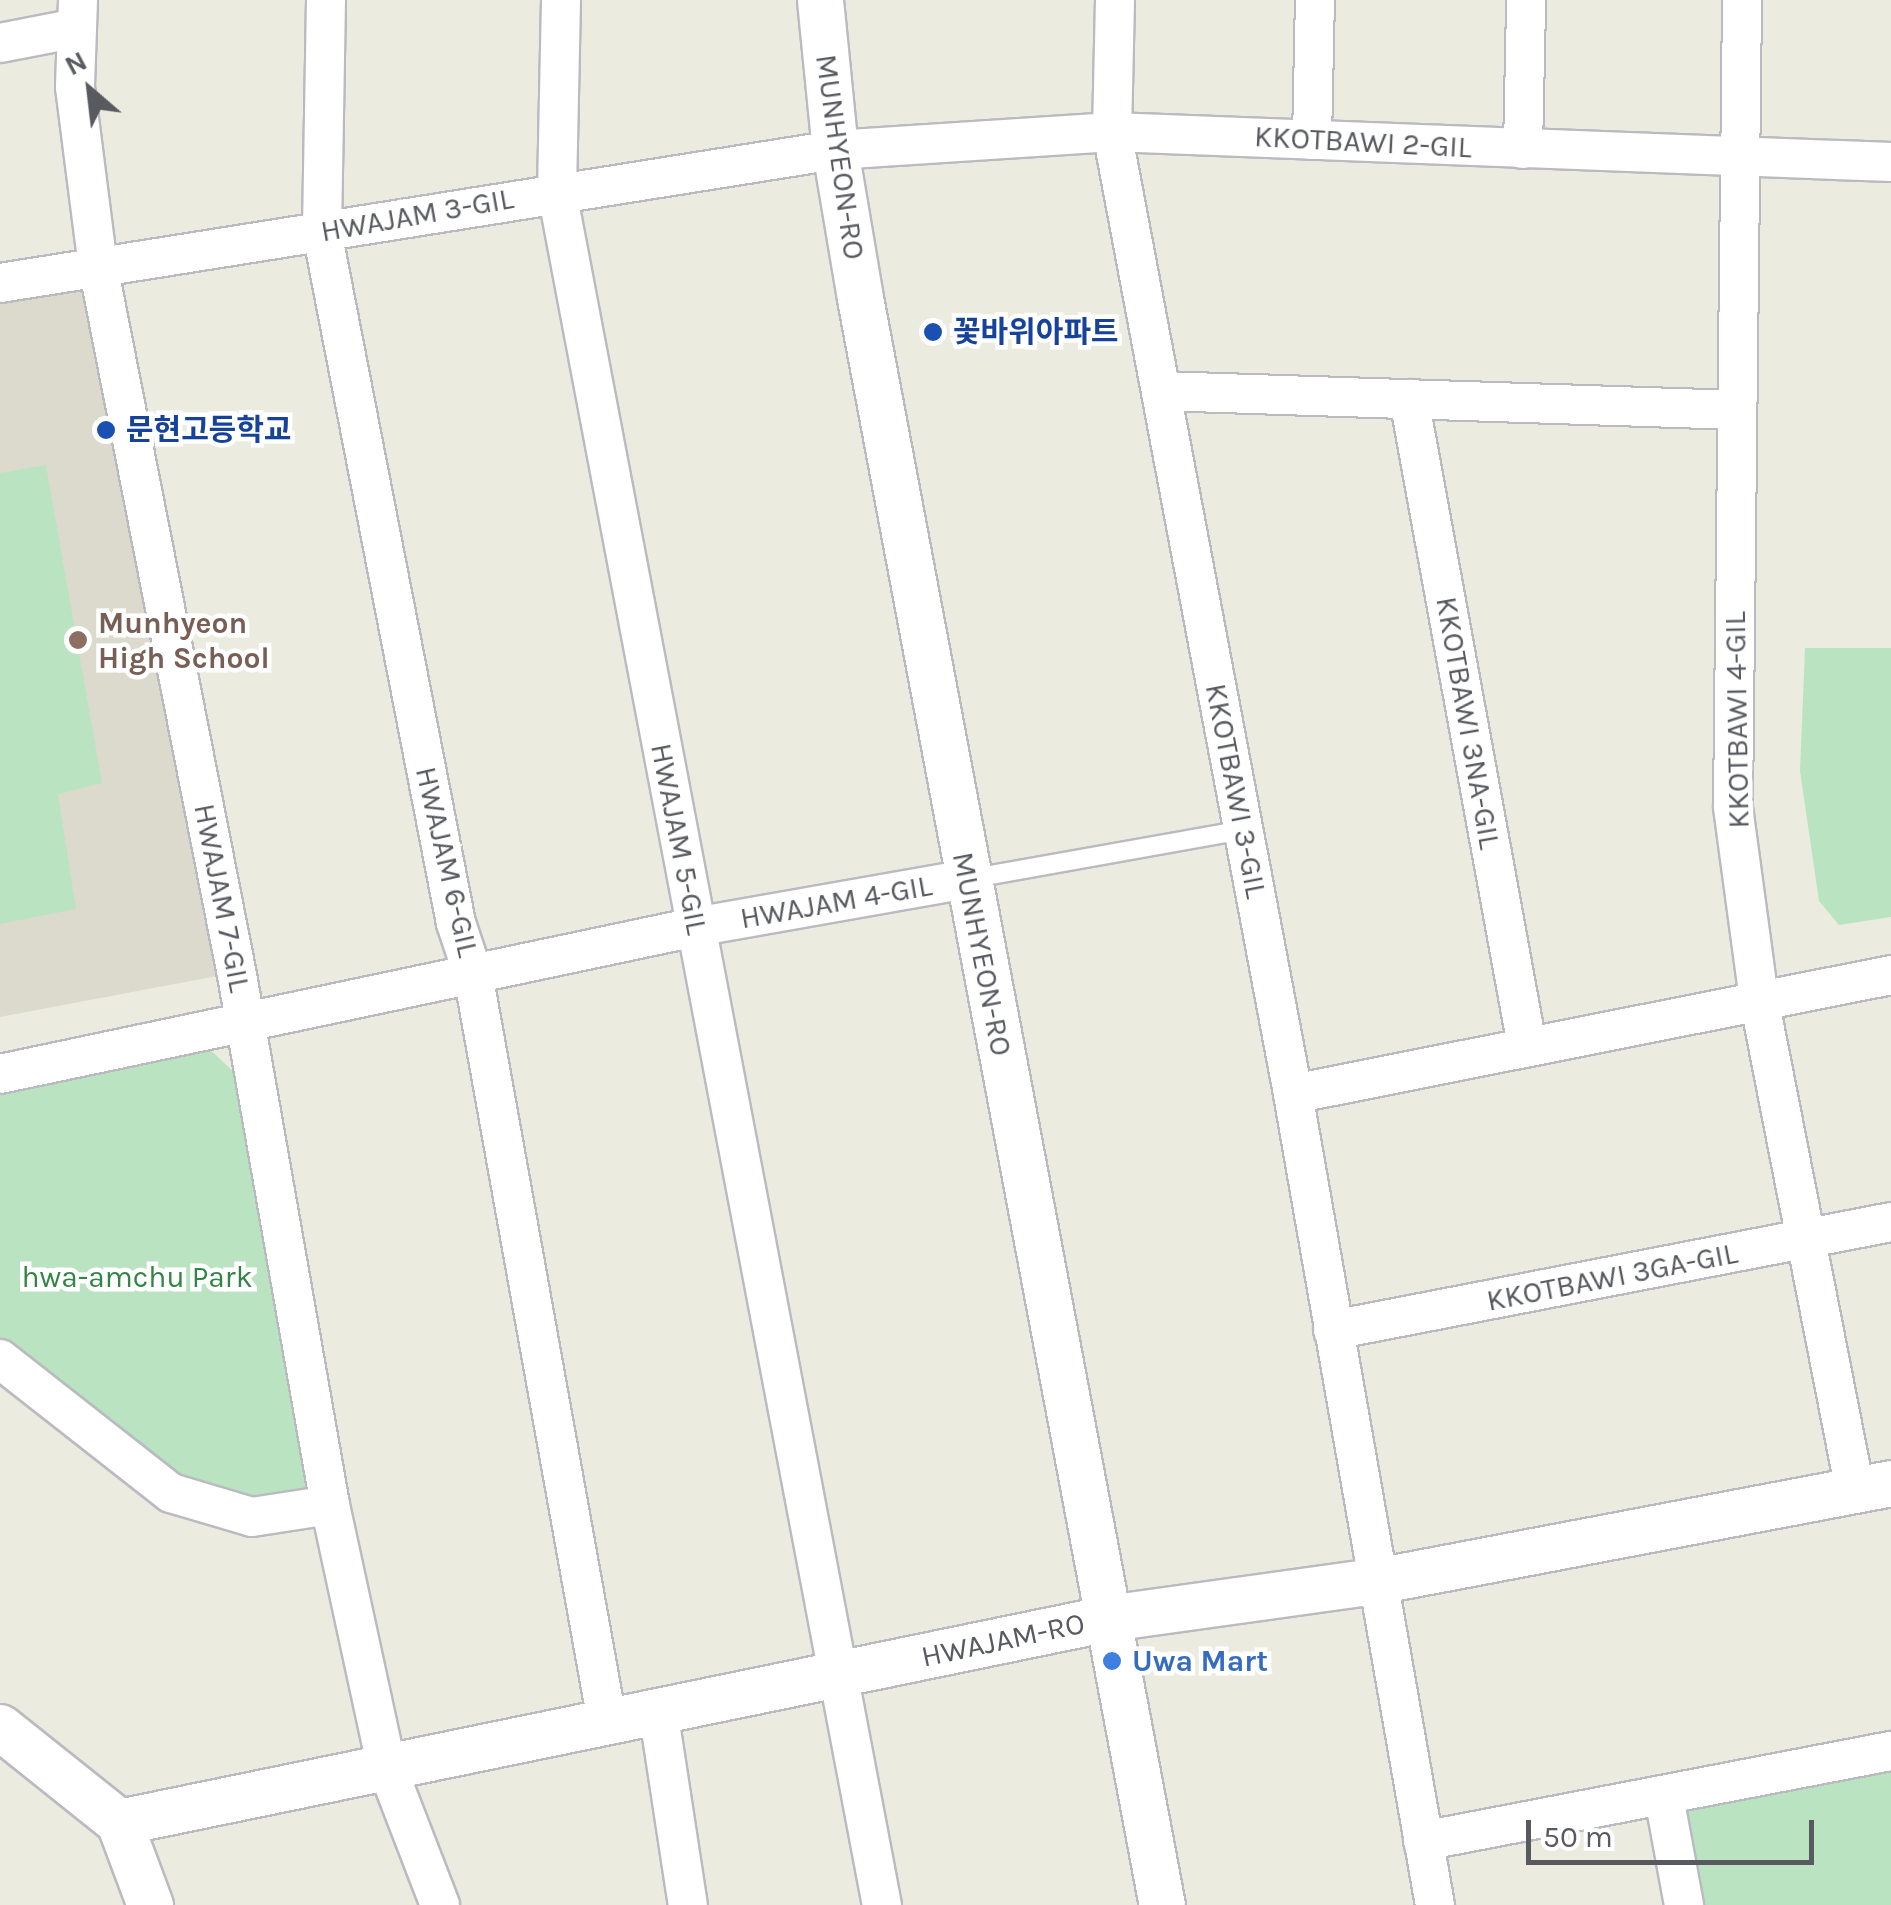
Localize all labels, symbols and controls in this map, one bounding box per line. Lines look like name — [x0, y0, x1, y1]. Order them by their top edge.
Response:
north arrow — [40, 40, 140, 140]
text: N — [59, 44, 92, 82]
street label: MUNHYEON-RO — [808, 52, 872, 262]
street label: KKOTBAWI 2-GIL — [1253, 118, 1473, 166]
street label: HWAJAM 3-GIL — [318, 180, 516, 250]
place label: 꽃바위아파트 — [953, 314, 1119, 350]
marker: 꽃바위아파트 — [922, 321, 944, 343]
place label: 문현고등학교 — [126, 412, 292, 448]
marker: 문현고등학교 — [95, 419, 117, 441]
street label: KKOTBAWI 3NA-GIL — [1428, 594, 1508, 852]
place label: Munhyeon High School — [98, 605, 270, 676]
street label: KKOTBAWI 4-GIL — [1717, 611, 1757, 829]
marker: Munhyeon High School — [67, 629, 89, 651]
street label: KKOTBAWI 3-GIL — [1198, 681, 1274, 901]
street label: HWAJAM 5-GIL — [643, 740, 715, 938]
street label: HWAJAM 6-GIL — [408, 763, 486, 961]
street label: HWAJAM 7-GIL — [186, 801, 258, 995]
street label: MUNHYEON-RO — [945, 849, 1019, 1059]
street label: HWAJAM 4-GIL — [737, 867, 935, 937]
street label: KKOTBAWI 3GA-GIL — [1484, 1235, 1740, 1319]
park label: hwa-amchu Park — [21, 1259, 253, 1295]
street label: HWAJAM-RO — [918, 1605, 1088, 1675]
place label: Uwa Mart — [1132, 1643, 1268, 1679]
marker: Uwa Mart — [1101, 1650, 1123, 1672]
scale bar — [1531, 1800, 1818, 1862]
text: 50 m — [1543, 1819, 1613, 1855]

